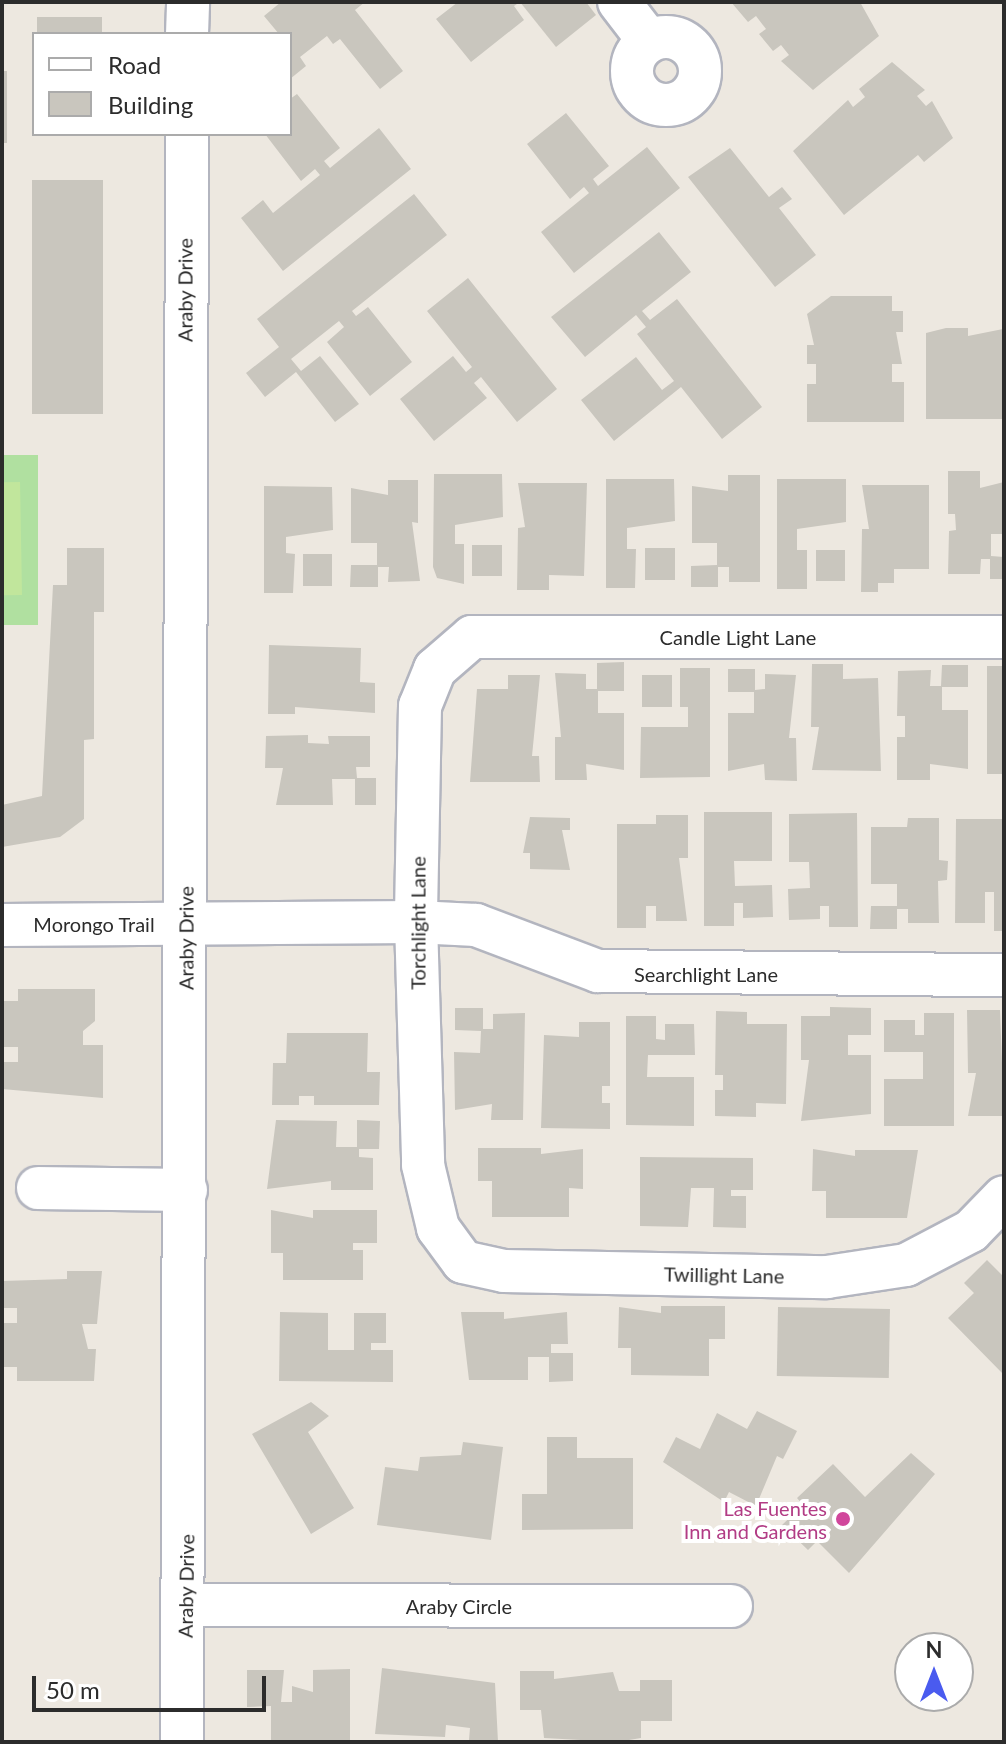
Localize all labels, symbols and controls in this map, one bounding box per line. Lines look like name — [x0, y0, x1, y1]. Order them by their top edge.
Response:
legend — [32, 32, 292, 136]
text: Road — [108, 50, 161, 79]
text: Building — [108, 90, 193, 119]
street label: Araby Drive — [173, 238, 197, 342]
street label: Candle Light Lane — [660, 625, 816, 649]
street label: Torchlight Lane — [406, 856, 430, 990]
street label: Araby Drive — [174, 886, 198, 990]
street label: Morongo Trail — [33, 912, 155, 936]
street label: Searchlight Lane — [634, 962, 778, 986]
street label: Twillight Lane — [664, 1262, 784, 1288]
place label: Las Fuentes Inn and Gardens — [684, 1496, 827, 1543]
marker: Las Fuentes Inn and Gardens — [834, 1510, 852, 1528]
street label: Araby Drive — [173, 1533, 199, 1639]
street label: Araby Circle — [406, 1594, 512, 1618]
north arrow — [894, 1632, 974, 1712]
text: N — [926, 1636, 942, 1663]
scale bar — [36, 1660, 270, 1710]
text: 50 m — [46, 1675, 100, 1704]

